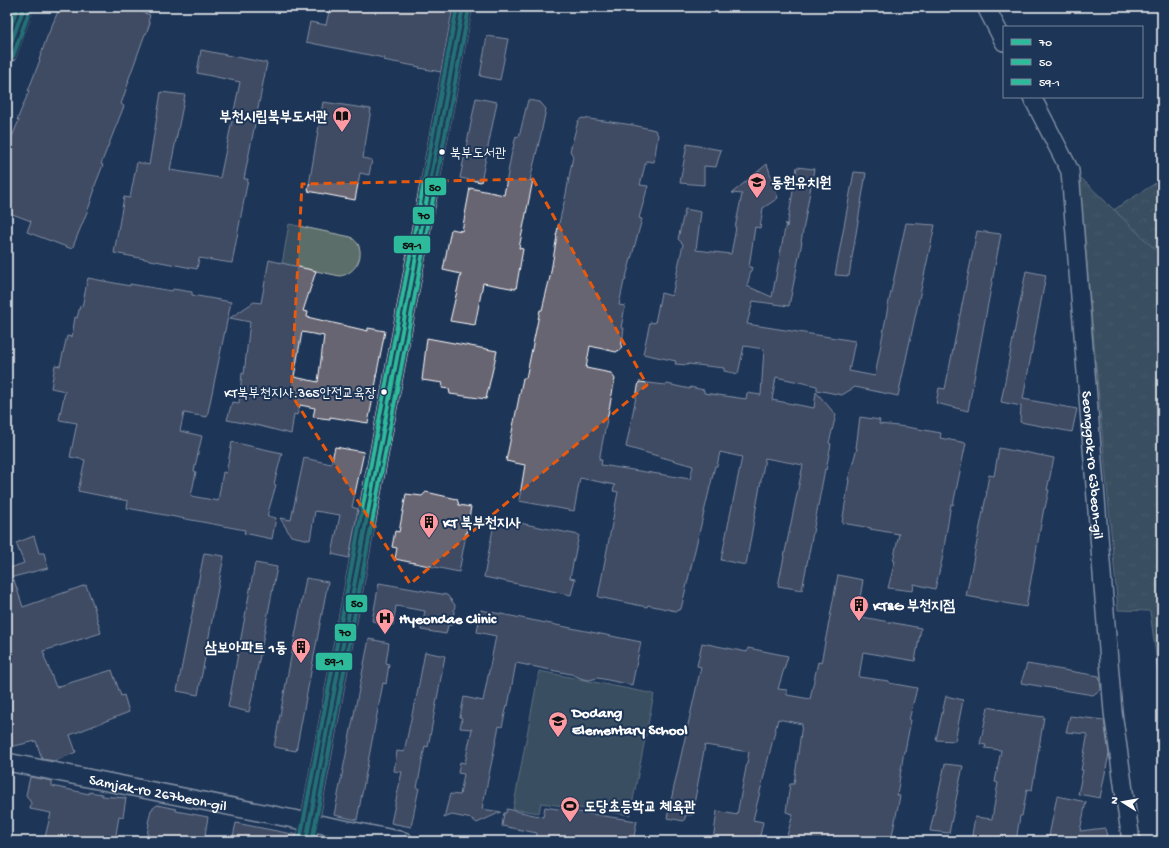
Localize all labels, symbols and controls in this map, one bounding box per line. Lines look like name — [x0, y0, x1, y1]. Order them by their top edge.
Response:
legend — [1003, 26, 1143, 98]
text: 70 — [1038, 37, 1052, 51]
text: 50 — [1039, 57, 1052, 71]
text: 59-1 — [1039, 77, 1060, 91]
library icon: 부천시립북부도서관 — [331, 105, 353, 133]
place label: 부천시립북부도서관 — [219, 109, 328, 127]
place label: 북부도서관 — [450, 146, 506, 163]
marker: 북부도서관 — [437, 147, 447, 157]
school or university icon: 동원유치원 — [746, 171, 768, 199]
place label: 동원유치원 — [771, 175, 831, 193]
line badge: 50 — [424, 177, 447, 196]
text: 50 — [429, 183, 442, 195]
line badge: 70 — [412, 206, 435, 225]
text: 70 — [417, 211, 431, 223]
line badge: 59-1 — [393, 235, 431, 254]
text: 59-1 — [402, 241, 422, 253]
place label: KT북부천지사.365안전교육장 — [224, 386, 377, 403]
marker: KT북부천지사.365안전교육장 — [379, 387, 389, 397]
street label: Seonggok-ro 63beon-gil — [1077, 390, 1106, 540]
building icon: KT 북부천지사 — [418, 511, 440, 539]
place label: KT 북부천지사 — [442, 515, 521, 533]
line badge: 50 — [345, 594, 368, 613]
building icon: KT&G 부천지점 — [848, 594, 870, 622]
place label: KT&G 부천지점 — [872, 598, 955, 616]
text: 50 — [351, 599, 364, 611]
hospital icon: Hyeondae Clinic — [374, 607, 396, 635]
place label: Hyeondae Clinic — [399, 611, 497, 629]
line badge: 70 — [334, 623, 357, 642]
text: 70 — [338, 628, 352, 640]
building icon: 삼보아파트 1동 — [290, 636, 312, 664]
place label: 삼보아파트 1동 — [204, 640, 287, 658]
line badge: 59-1 — [315, 652, 353, 671]
text: 59-1 — [324, 657, 344, 669]
place label: Dodang Elementary School — [570, 705, 688, 740]
school or university icon: Dodang Elementary School — [547, 710, 569, 738]
street label: Samjak-ro 267beon-gil — [87, 772, 228, 817]
north arrow — [1103, 782, 1143, 822]
sports icon: 도당초등학교 체육관 — [559, 795, 581, 823]
text: N — [1109, 796, 1122, 805]
place label: 도당초등학교 체육관 — [584, 799, 696, 817]

